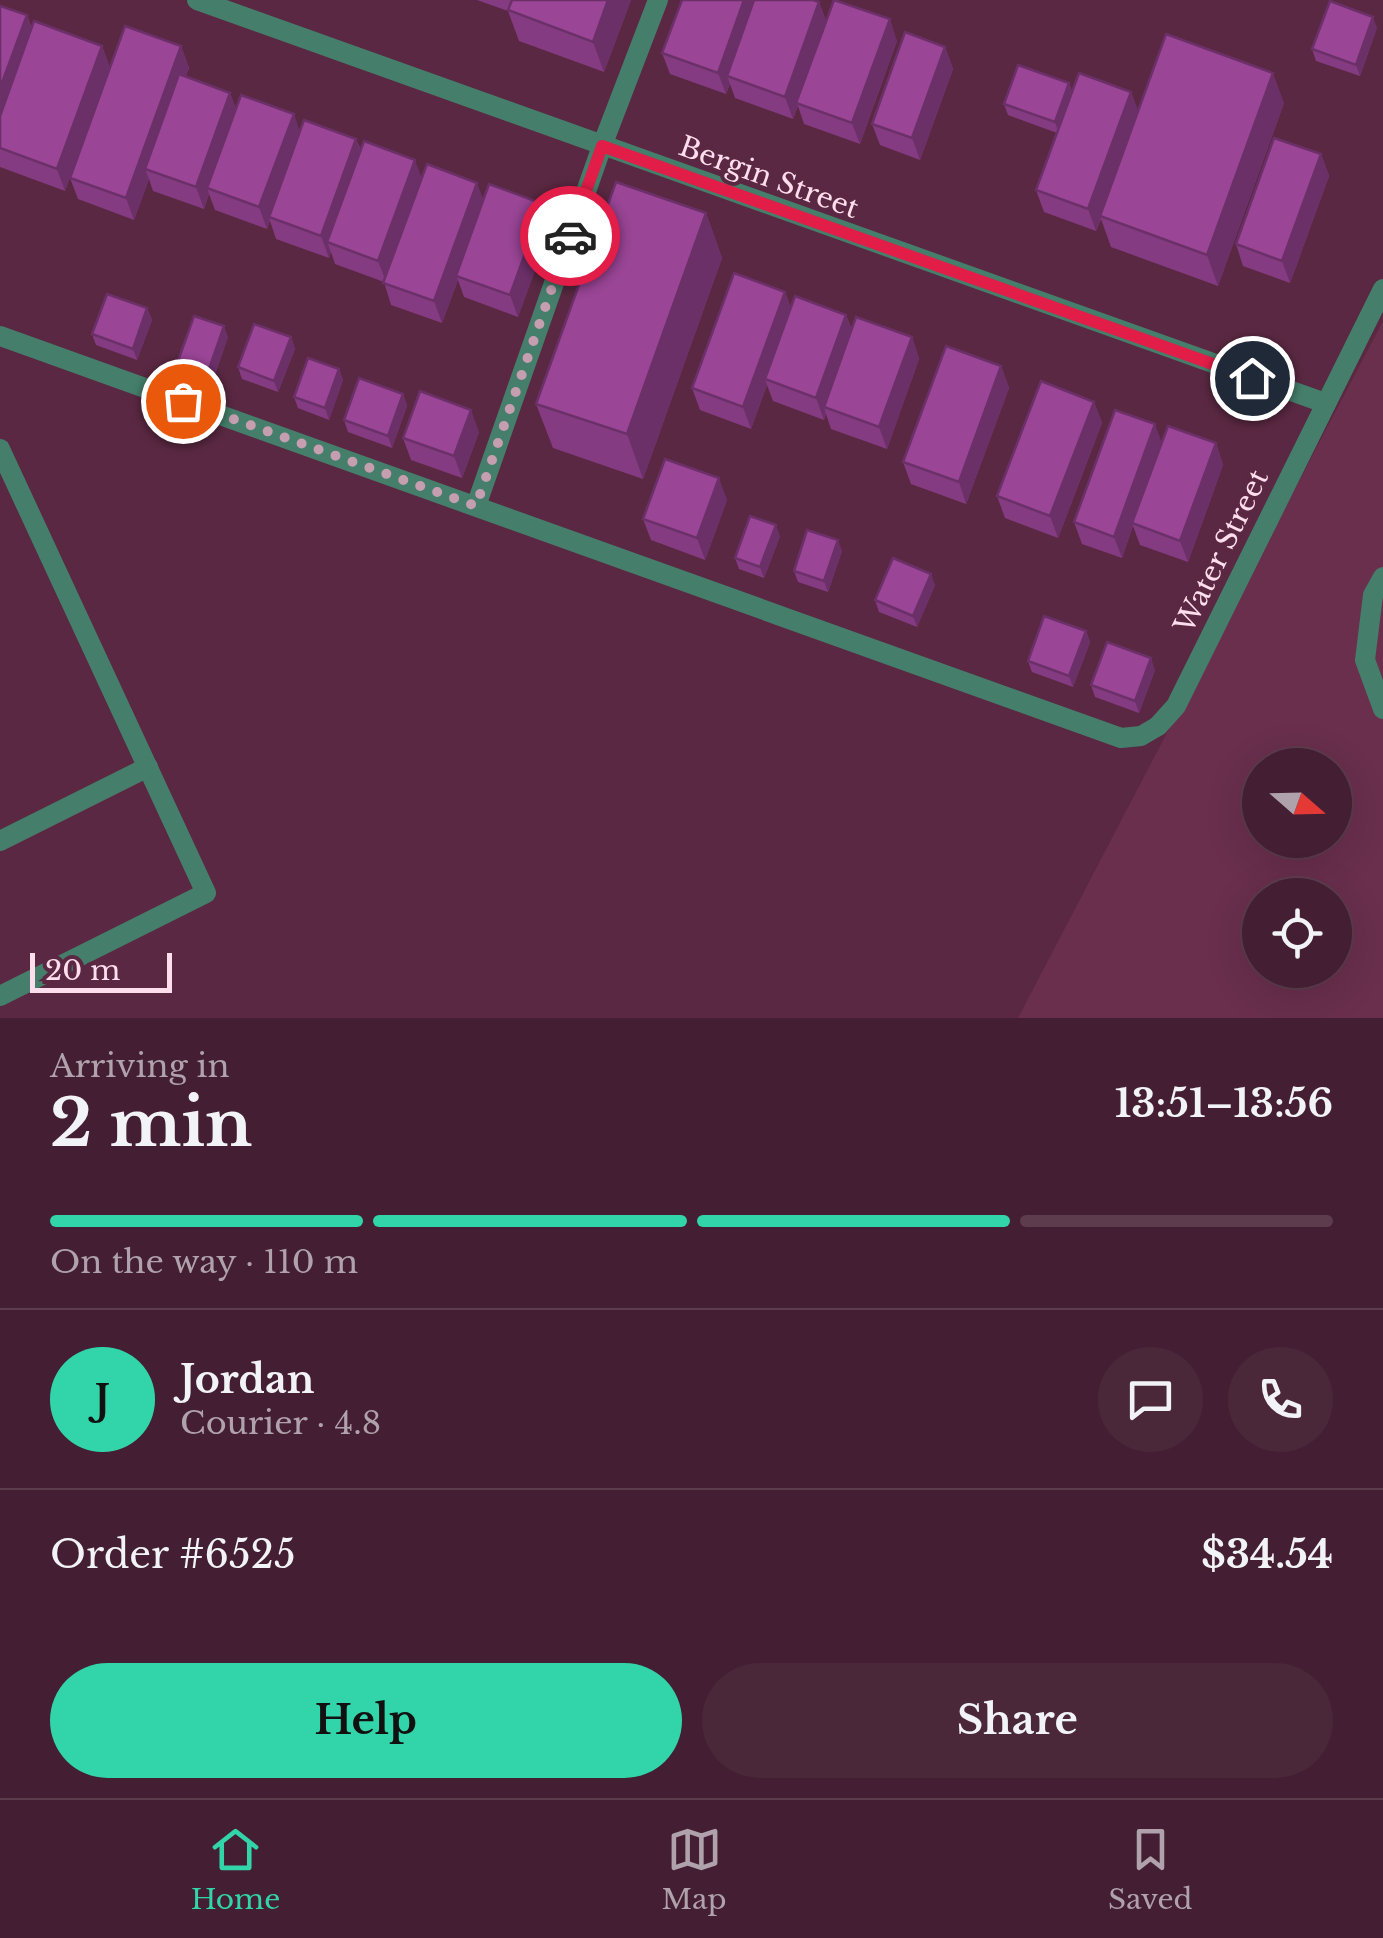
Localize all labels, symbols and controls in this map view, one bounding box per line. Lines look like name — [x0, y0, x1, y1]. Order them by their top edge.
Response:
street label: Bergin Street — [674, 129, 864, 226]
courier — [520, 186, 620, 286]
icon: car — [543, 209, 598, 264]
pin — [1210, 336, 1295, 421]
icon: home — [1225, 351, 1280, 406]
pin — [141, 359, 226, 444]
icon: bag — [156, 374, 211, 429]
street label: Water Street — [1166, 463, 1276, 640]
north arrow — [1242, 748, 1352, 858]
map controls — [1242, 748, 1352, 988]
button: locate — [1242, 878, 1352, 988]
scale bar — [30, 948, 172, 993]
text: 20 m — [45, 953, 120, 988]
text: Arriving in — [50, 1046, 229, 1086]
text: 13:51–13:56 — [1115, 1080, 1333, 1127]
text: 2 min — [50, 1083, 252, 1164]
text: On the way · 110 m — [50, 1242, 358, 1282]
button: chat — [1098, 1347, 1203, 1452]
button: phone — [1228, 1347, 1333, 1452]
text: Jordan — [180, 1356, 314, 1403]
text: J — [95, 1376, 110, 1423]
text: Courier · 4.8 — [180, 1403, 381, 1443]
text: Order #6525 — [50, 1531, 295, 1578]
text: $34.54 — [1201, 1531, 1333, 1578]
button: Help — [50, 1663, 682, 1778]
button: Share — [702, 1663, 1333, 1778]
tab: Home — [191, 1822, 280, 1917]
tab: Map — [662, 1822, 727, 1917]
tab: Saved — [1108, 1822, 1192, 1917]

